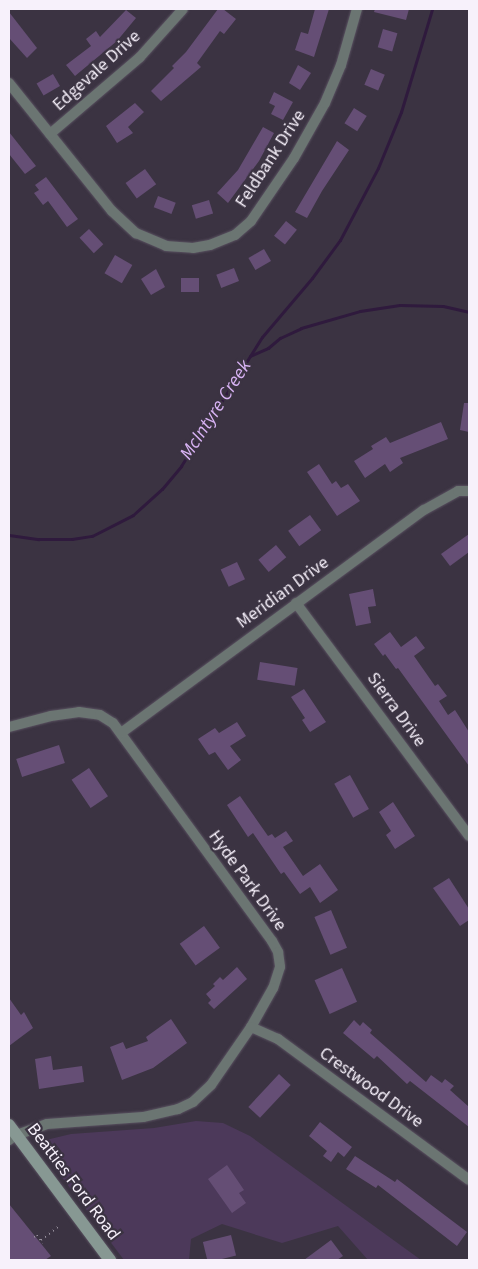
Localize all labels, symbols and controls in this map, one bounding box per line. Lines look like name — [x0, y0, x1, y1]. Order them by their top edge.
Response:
street label: Edgevale Drive — [49, 26, 145, 116]
street label: Feldbank Drive — [231, 106, 311, 212]
water label: McIntyre Creek — [175, 356, 257, 464]
street label: Meridian Drive — [233, 552, 333, 634]
street label: Sierra Drive — [362, 669, 430, 751]
street label: Hyde Park Drive — [203, 827, 291, 935]
street label: Crestwood Drive — [315, 1043, 427, 1133]
street label: Beatties Ford Road — [22, 1119, 124, 1245]

